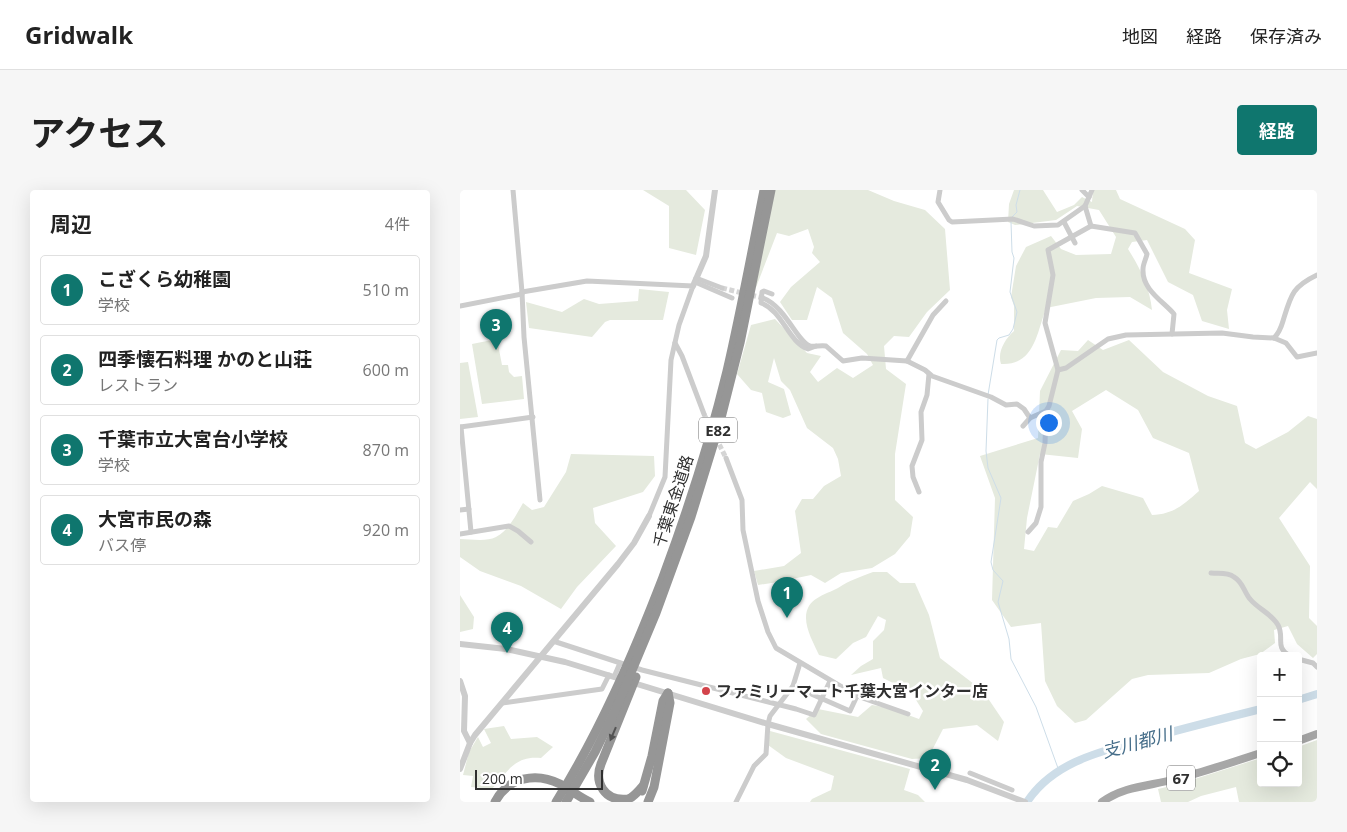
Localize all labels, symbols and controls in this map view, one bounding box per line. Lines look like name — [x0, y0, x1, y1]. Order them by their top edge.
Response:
text: Gridwalk — [25, 18, 133, 51]
text: 地図 — [1122, 24, 1158, 48]
text: 経路 — [1186, 24, 1222, 48]
text: 保存済み — [1250, 24, 1322, 48]
button: 経路 — [1237, 105, 1317, 155]
text: アクセス — [30, 109, 168, 156]
text: 周辺 — [50, 210, 92, 238]
text: 4件 — [385, 213, 410, 235]
text: こざくら幼稚園 — [98, 266, 231, 292]
text: 1 — [62, 279, 72, 301]
text: 510 m — [363, 279, 409, 301]
text: 学校 — [98, 294, 130, 316]
pin: 3 — [480, 309, 512, 350]
text: 四季懐石料理 かのと山荘 — [98, 346, 312, 372]
text: 2 — [62, 359, 72, 381]
text: 600 m — [363, 359, 409, 381]
text: レストラン — [98, 374, 178, 396]
your location — [1036, 410, 1062, 436]
road number: E82 — [699, 418, 737, 442]
text: 千葉市立大宮台小学校 — [98, 426, 288, 452]
text: 3 — [62, 439, 72, 461]
text: 870 m — [363, 439, 409, 461]
street label: 千葉東金道路 — [648, 452, 698, 550]
text: 学校 — [98, 454, 130, 476]
text: 大宮市民の森 — [98, 506, 212, 532]
text: 4 — [62, 519, 72, 541]
text: 920 m — [363, 519, 409, 541]
text: バス停 — [98, 534, 146, 556]
pin: 1 — [771, 577, 803, 618]
pin: 4 — [491, 612, 523, 653]
map controls — [1257, 652, 1302, 787]
button: + — [1257, 652, 1302, 697]
place label: ファミリーマート千葉大宮インター店 — [716, 680, 988, 702]
marker: ファミリーマート千葉大宮インター店 — [700, 685, 712, 697]
button: − — [1257, 697, 1302, 742]
water label: 支川都川 — [1099, 721, 1177, 763]
one-way arrow — [609, 727, 617, 742]
button: locate — [1257, 742, 1302, 787]
pin: 2 — [919, 749, 951, 790]
road number: 67 — [1167, 766, 1195, 790]
scale bar — [475, 767, 602, 790]
text: 200 m — [482, 769, 523, 788]

